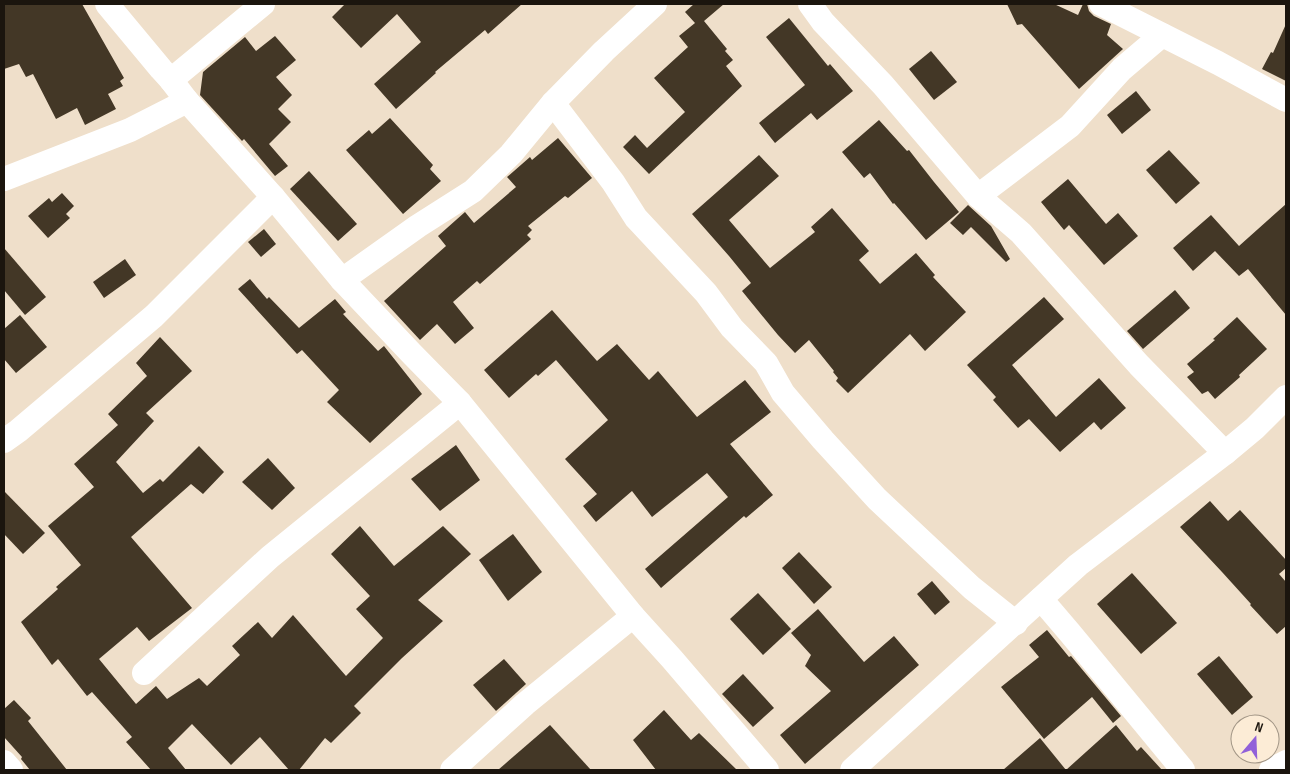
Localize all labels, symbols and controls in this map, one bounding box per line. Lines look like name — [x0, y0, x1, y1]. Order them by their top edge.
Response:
north arrow — [1230, 714, 1280, 764]
text: N — [1253, 718, 1265, 736]

